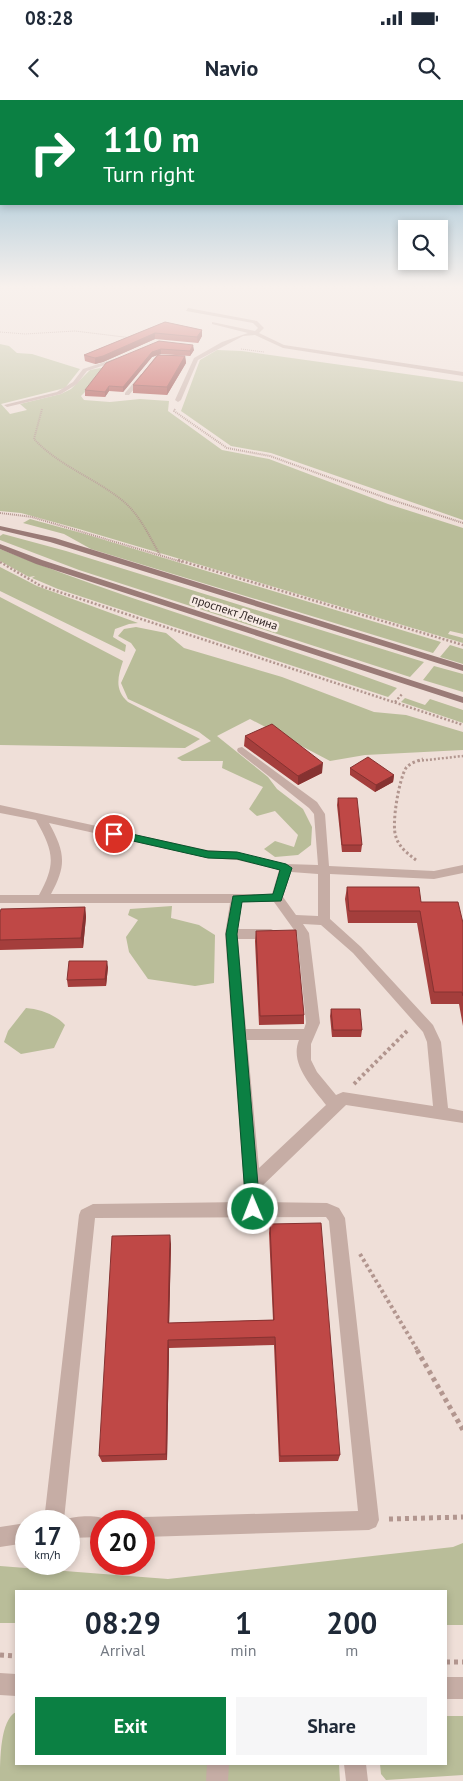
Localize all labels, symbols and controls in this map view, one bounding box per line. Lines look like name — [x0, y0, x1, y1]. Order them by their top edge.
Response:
text: 08:28 — [25, 6, 73, 30]
icon: back — [20, 54, 48, 82]
text: Navio — [205, 54, 258, 82]
icon: search — [415, 54, 443, 82]
text: 110 m — [103, 116, 200, 162]
icon: right — [20, 120, 85, 185]
text: Turn right — [103, 160, 195, 188]
map controls — [398, 220, 448, 270]
button: search — [398, 220, 448, 270]
street label: проспект Ленина — [190, 591, 280, 633]
pin — [93, 813, 135, 855]
icon: arrive — [100, 820, 128, 848]
position arrow — [226, 1182, 278, 1234]
speed limit sign: 20 — [90, 1510, 155, 1575]
text: 17 — [33, 1520, 62, 1552]
text: km/h — [34, 1547, 61, 1562]
text: 08:29 — [85, 1603, 161, 1642]
text: 1 — [235, 1603, 252, 1642]
text: 200 — [326, 1603, 377, 1642]
text: Arrival — [100, 1640, 145, 1660]
text: min — [231, 1640, 257, 1660]
text: m — [345, 1640, 358, 1660]
button: Exit — [35, 1697, 226, 1755]
button: Share — [236, 1697, 427, 1755]

